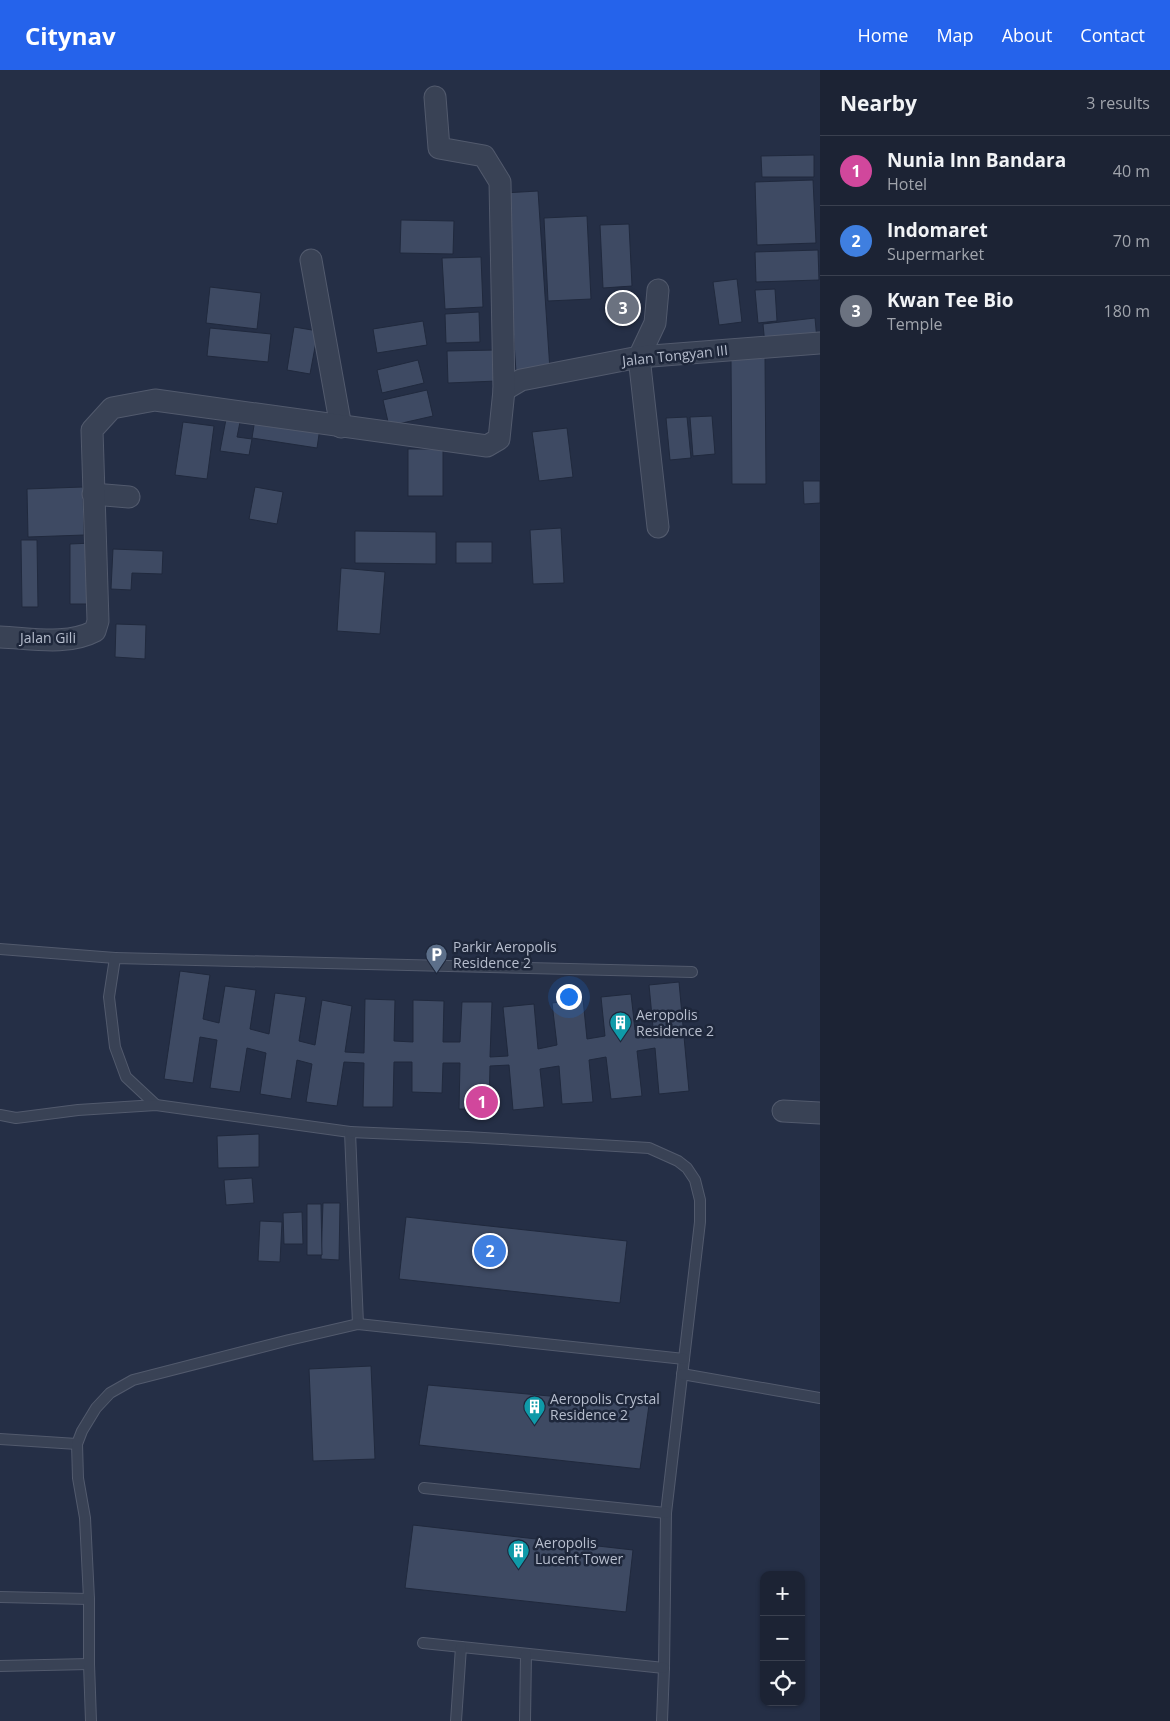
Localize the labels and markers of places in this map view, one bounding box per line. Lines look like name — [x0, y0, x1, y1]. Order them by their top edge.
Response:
pin: 3 — [607, 289, 639, 327]
place label: Parkir Aeropolis Residence 2 — [453, 937, 557, 972]
parking icon: Parkir Aeropolis Residence 2 — [425, 942, 449, 973]
place label: Aeropolis Residence 2 — [636, 1005, 714, 1040]
building icon: Aeropolis Residence 2 — [608, 1010, 632, 1041]
pin: 1 — [466, 1083, 498, 1121]
pin: 2 — [474, 1232, 506, 1270]
place label: Aeropolis Crystal Residence 2 — [550, 1389, 660, 1424]
building icon: Aeropolis Crystal Residence 2 — [522, 1394, 546, 1425]
place label: Aeropolis Lucent Tower — [535, 1533, 624, 1568]
building icon: Aeropolis Lucent Tower — [507, 1538, 531, 1569]

